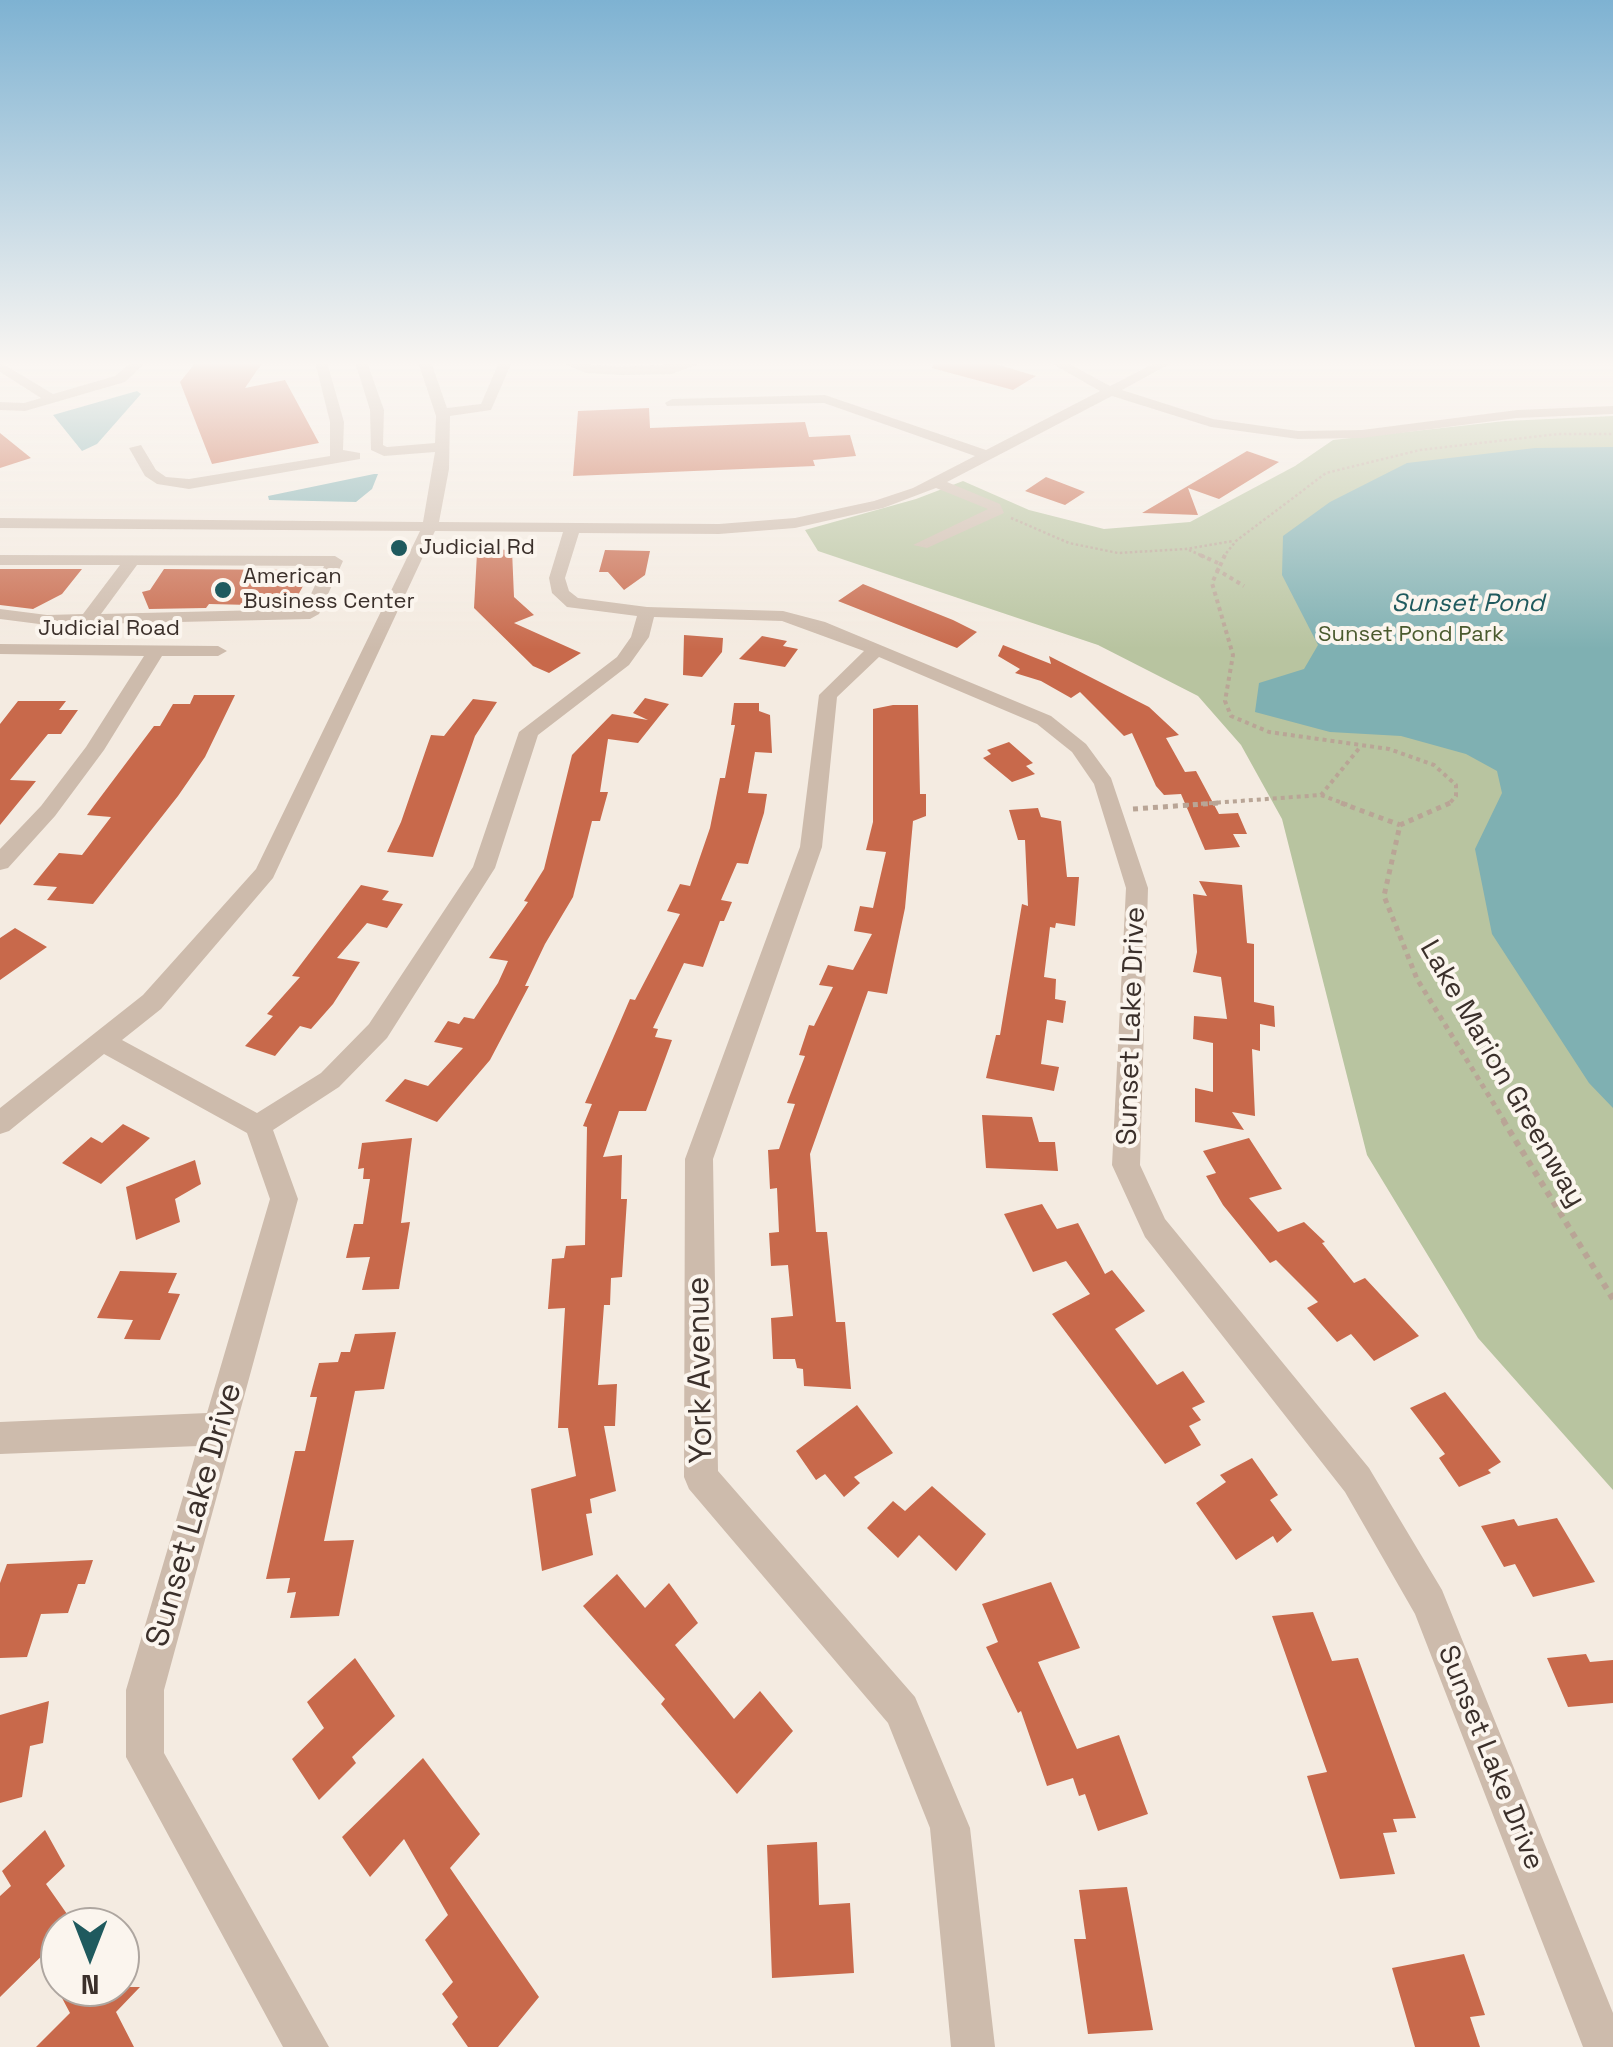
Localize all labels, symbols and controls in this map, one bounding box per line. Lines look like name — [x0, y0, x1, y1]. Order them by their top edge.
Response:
place label: Judicial Rd — [419, 535, 535, 561]
marker: Judicial Rd — [388, 537, 410, 559]
place label: American Business Center — [243, 564, 415, 616]
marker: American Business Center — [212, 579, 234, 601]
water label: Sunset Pond — [1392, 589, 1544, 619]
street label: Judicial Road — [38, 616, 180, 642]
park label: Sunset Pond Park — [1318, 622, 1504, 648]
street label: Sunset Lake Drive — [1111, 906, 1153, 1146]
street label: Lake Marion Greenway — [1412, 935, 1592, 1213]
street label: York Avenue — [680, 1276, 722, 1464]
street label: Sunset Lake Drive — [139, 1378, 251, 1652]
street label: Sunset Lake Drive — [1430, 1641, 1550, 1875]
north arrow — [40, 1907, 140, 2007]
text: N — [81, 1967, 99, 2003]

